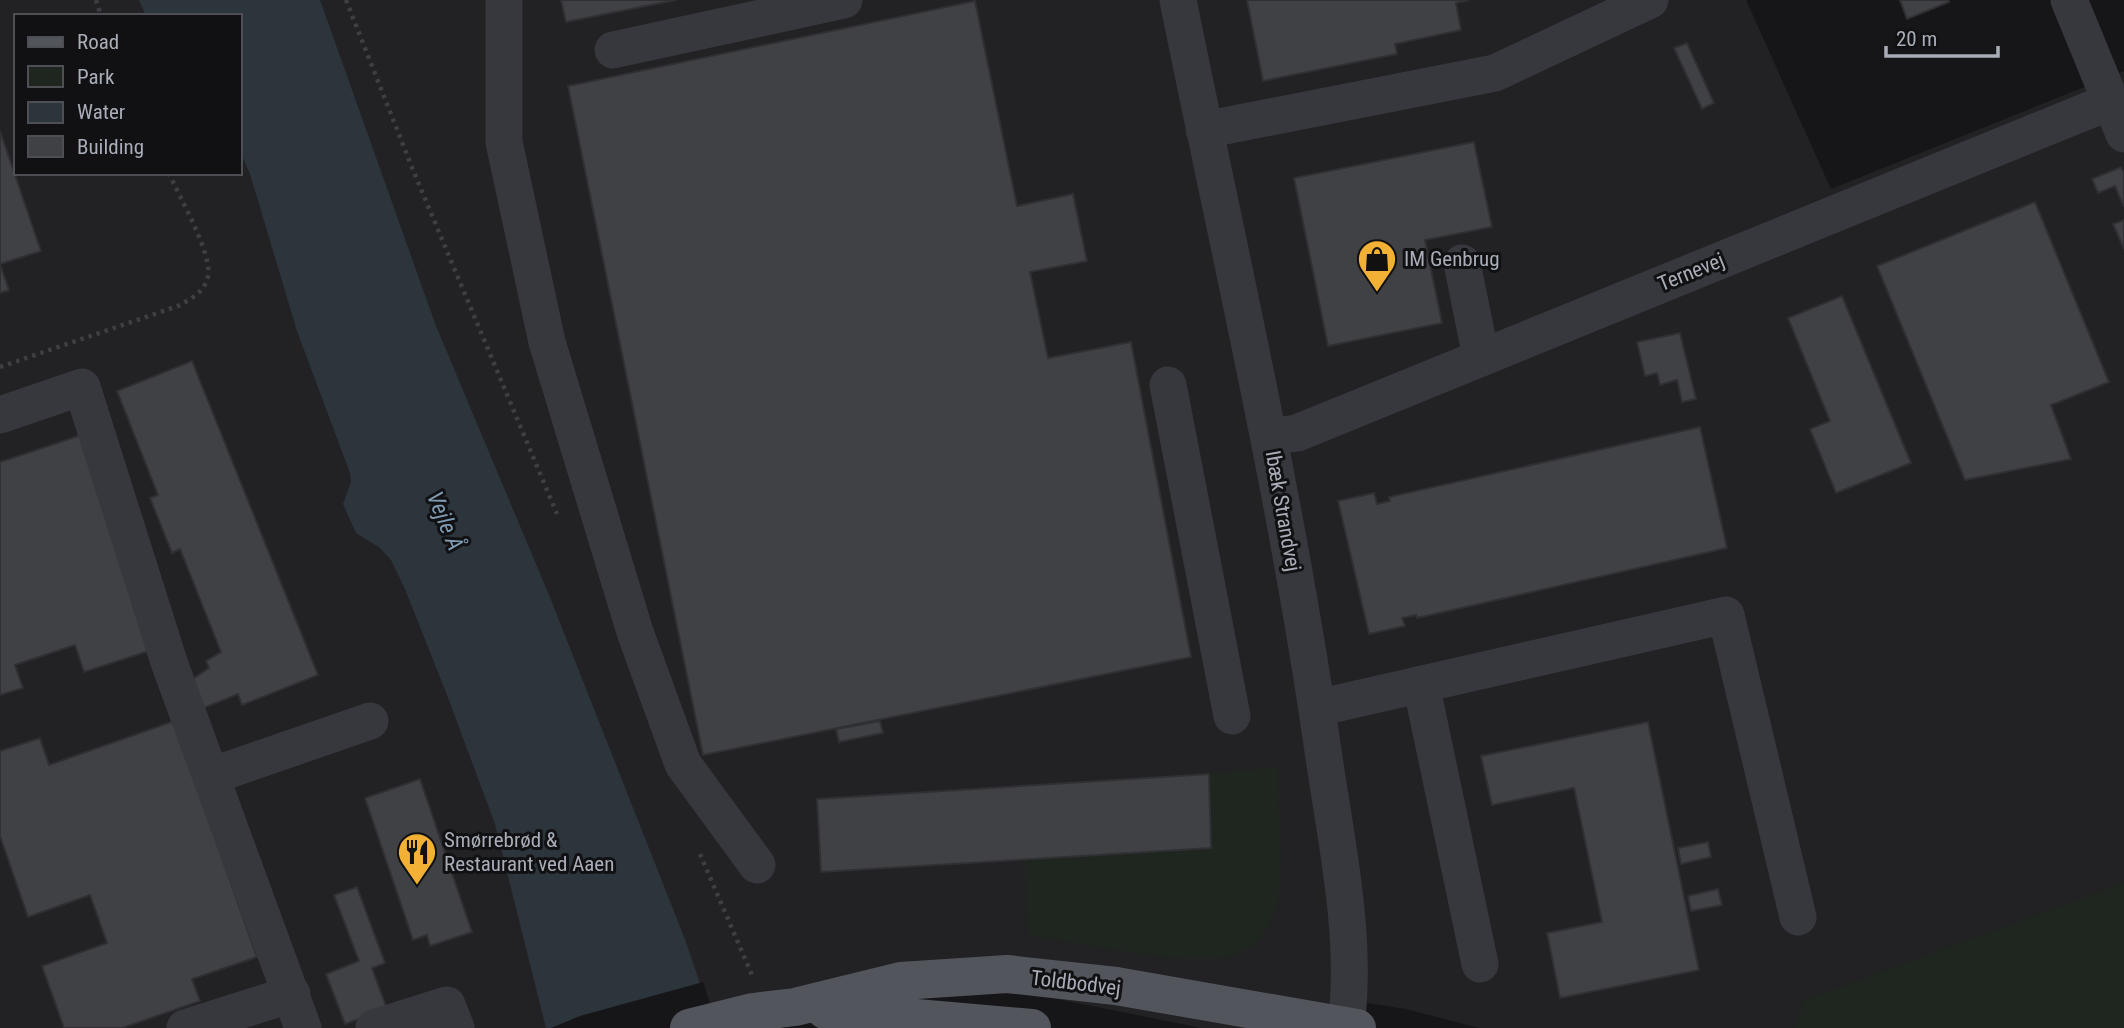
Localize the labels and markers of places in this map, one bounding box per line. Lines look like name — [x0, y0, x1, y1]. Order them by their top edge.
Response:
shop icon: IM Genbrug — [1356, 238, 1398, 293]
place label: IM Genbrug — [1404, 247, 1500, 271]
place label: Smørrebrød & Restaurant ved Aaen — [444, 828, 614, 876]
restaurant icon: Smørrebrød & Restaurant ved Aaen — [396, 831, 438, 886]

